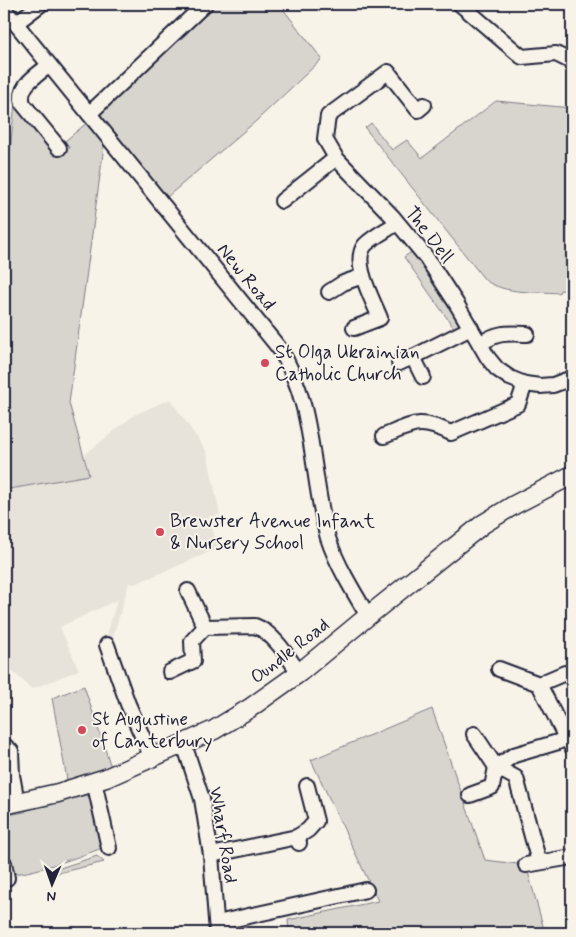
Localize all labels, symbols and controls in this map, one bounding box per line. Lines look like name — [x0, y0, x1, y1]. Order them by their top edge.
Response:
street label: The Dell — [399, 201, 459, 269]
street label: New Road — [211, 238, 281, 316]
place label: St Olga Ukrainian Catholic Church — [275, 340, 420, 387]
marker: St Olga Ukrainian Catholic Church — [259, 357, 271, 369]
place label: Brewster Avenue Infant & Nursery School — [170, 509, 375, 556]
marker: Brewster Avenue Infant & Nursery School — [154, 526, 166, 538]
street label: Oundle Road — [245, 612, 335, 690]
place label: St Augustine of Canterbury — [92, 707, 213, 754]
marker: St Augustine of Canterbury — [76, 724, 88, 736]
street label: Wharf Road — [203, 785, 243, 885]
north arrow — [28, 860, 78, 910]
text: N — [47, 887, 57, 905]

